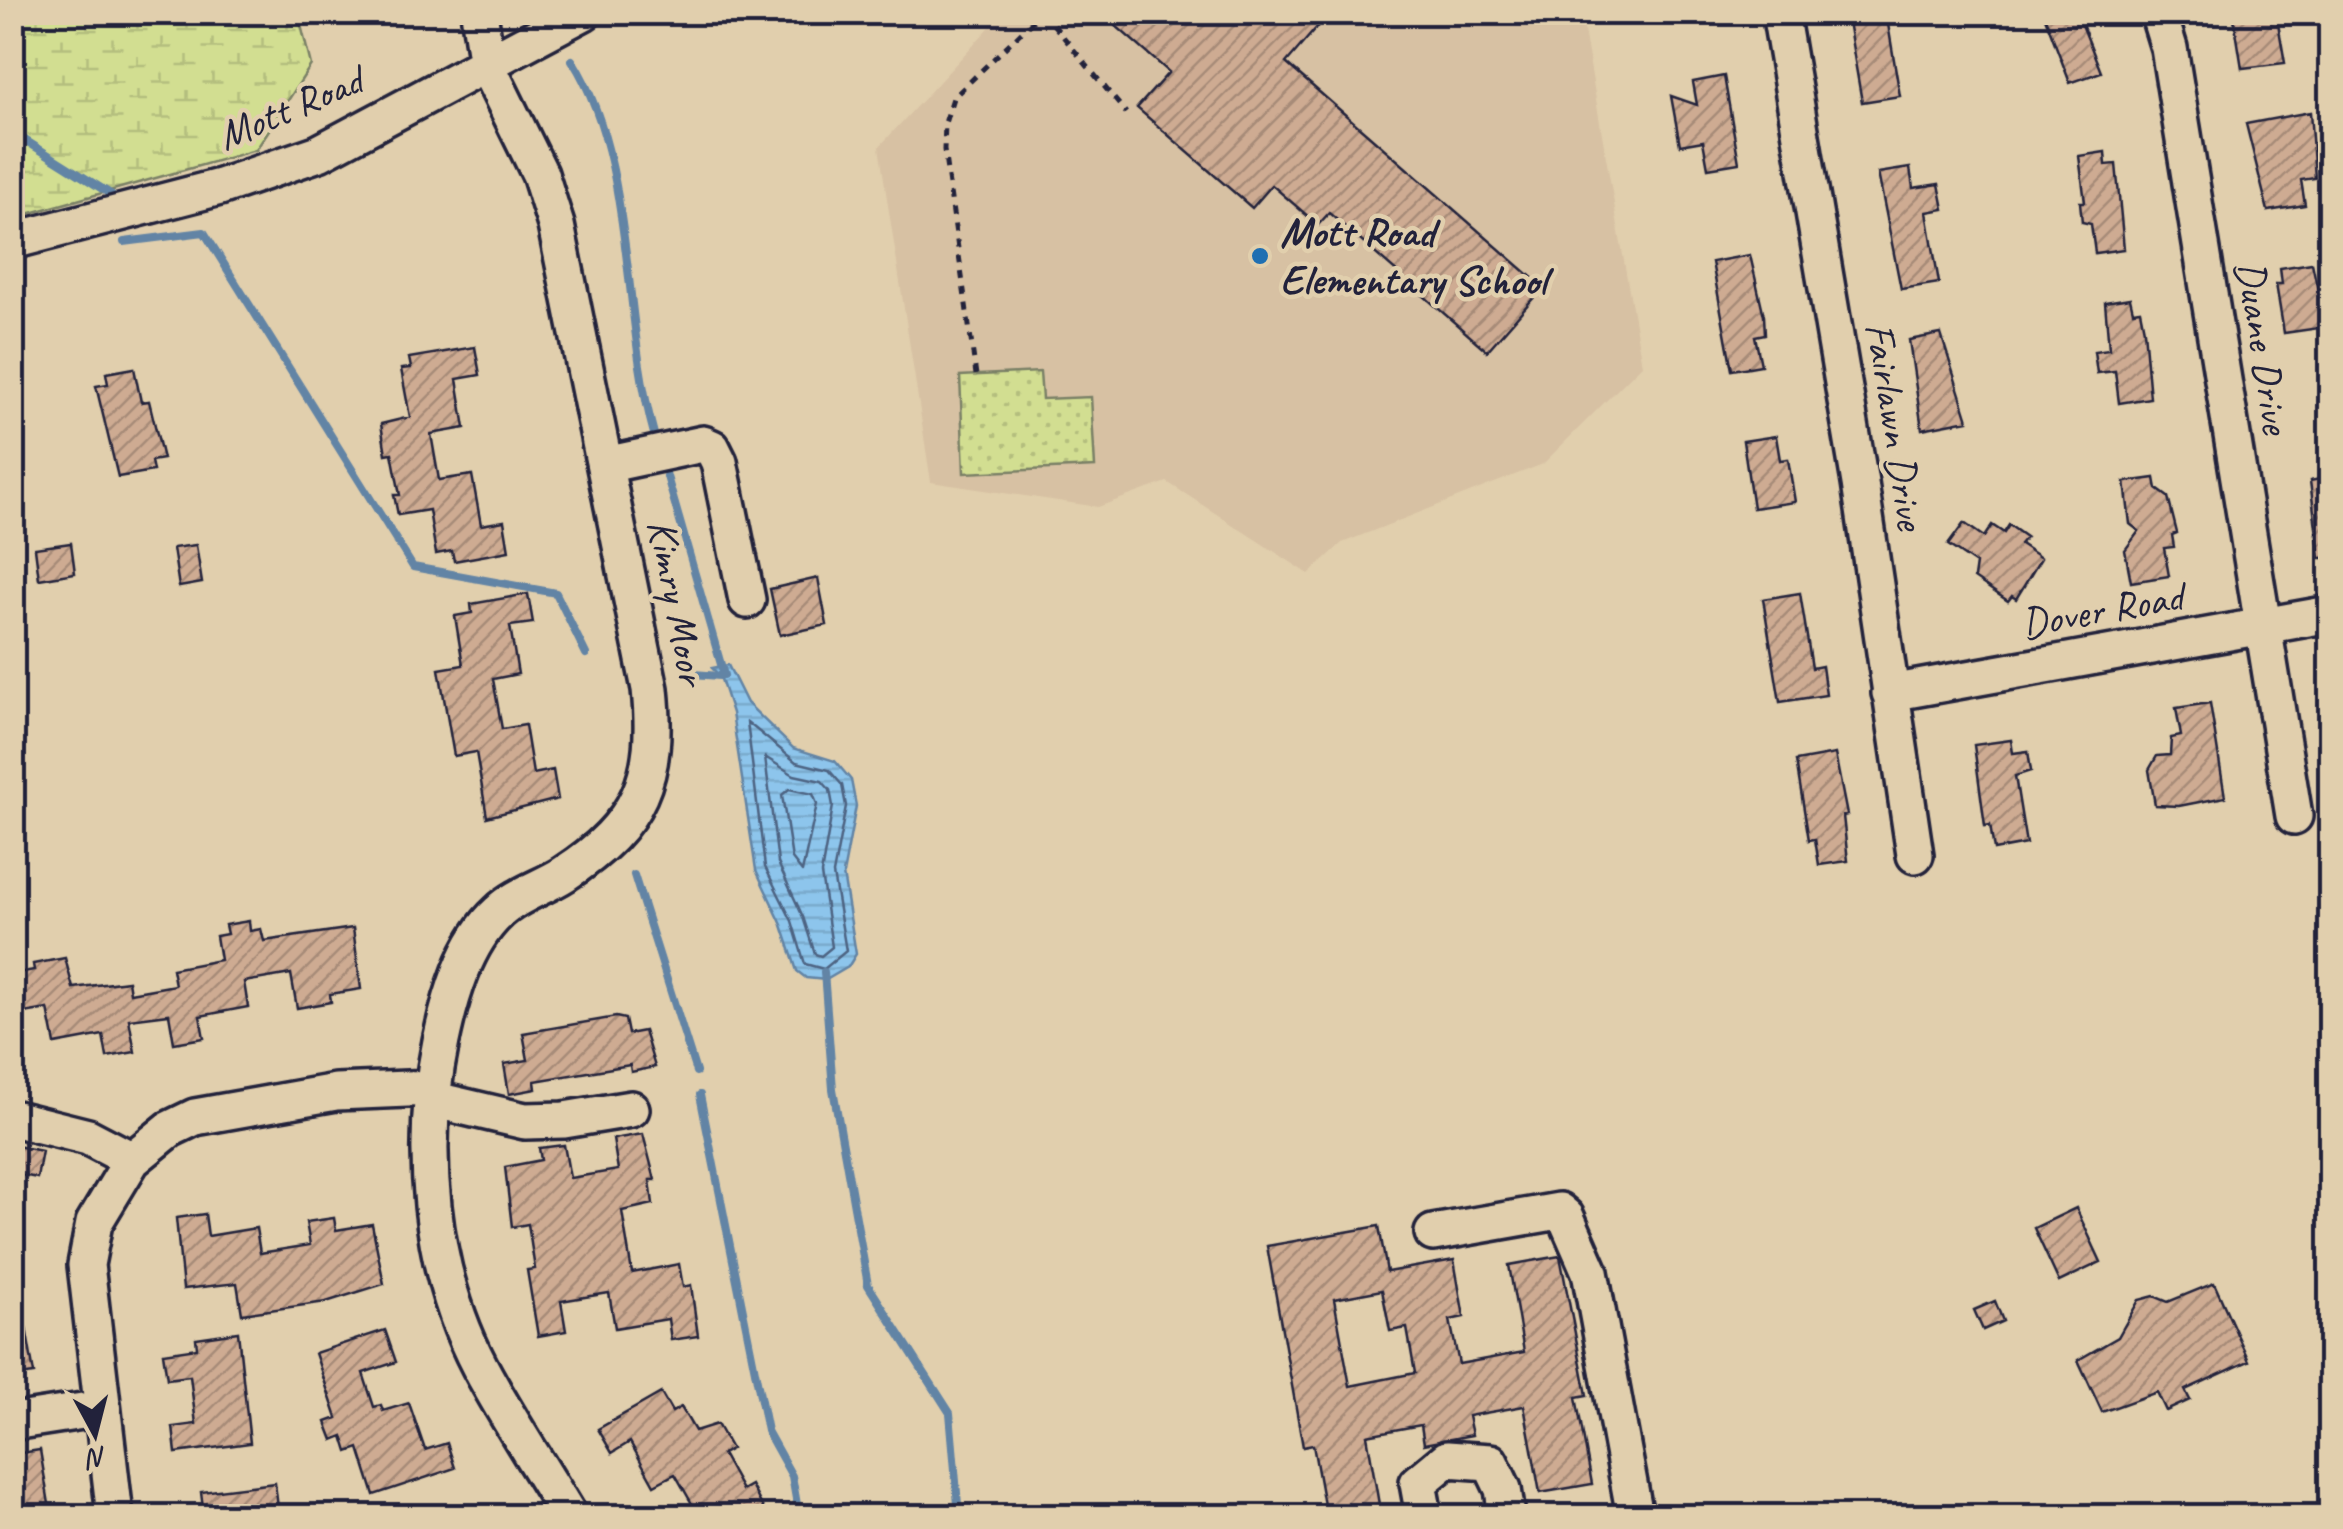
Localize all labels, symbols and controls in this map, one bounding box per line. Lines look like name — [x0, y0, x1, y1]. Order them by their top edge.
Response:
street label: Mott Road — [209, 52, 376, 162]
place label: Mott Road Elementary School — [1280, 206, 1554, 307]
marker: Mott Road Elementary School — [1249, 245, 1271, 267]
street label: Duane Drive — [2223, 257, 2303, 439]
street label: Fairlawn Drive — [1852, 319, 1938, 536]
street label: Kimry Moor — [635, 515, 720, 693]
street label: Dover Road — [2017, 569, 2192, 650]
north arrow — [45, 1384, 145, 1484]
text: N — [83, 1440, 109, 1477]

